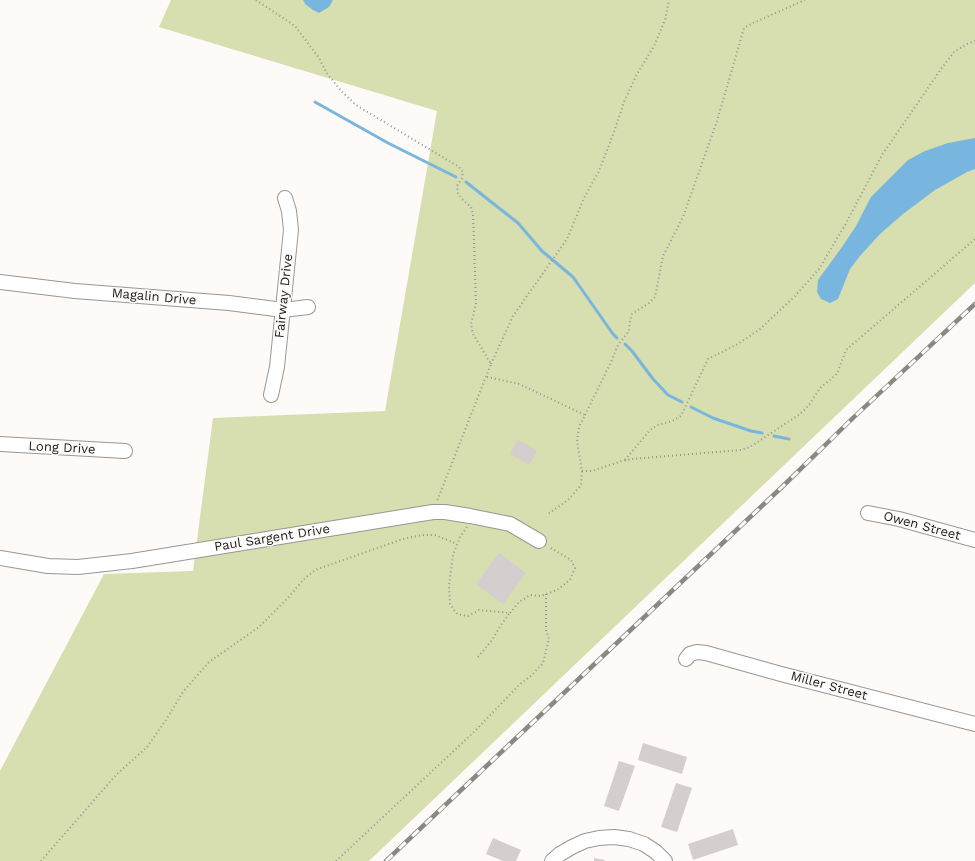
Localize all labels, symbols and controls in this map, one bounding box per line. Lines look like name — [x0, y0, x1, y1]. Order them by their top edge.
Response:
street label: Fairway Drive — [272, 253, 296, 339]
street label: Magalin Drive — [111, 286, 197, 308]
street label: Long Drive — [28, 438, 96, 458]
street label: Owen Street — [882, 508, 962, 544]
street label: Paul Sargent Drive — [213, 521, 331, 555]
street label: Miller Street — [789, 668, 869, 704]

